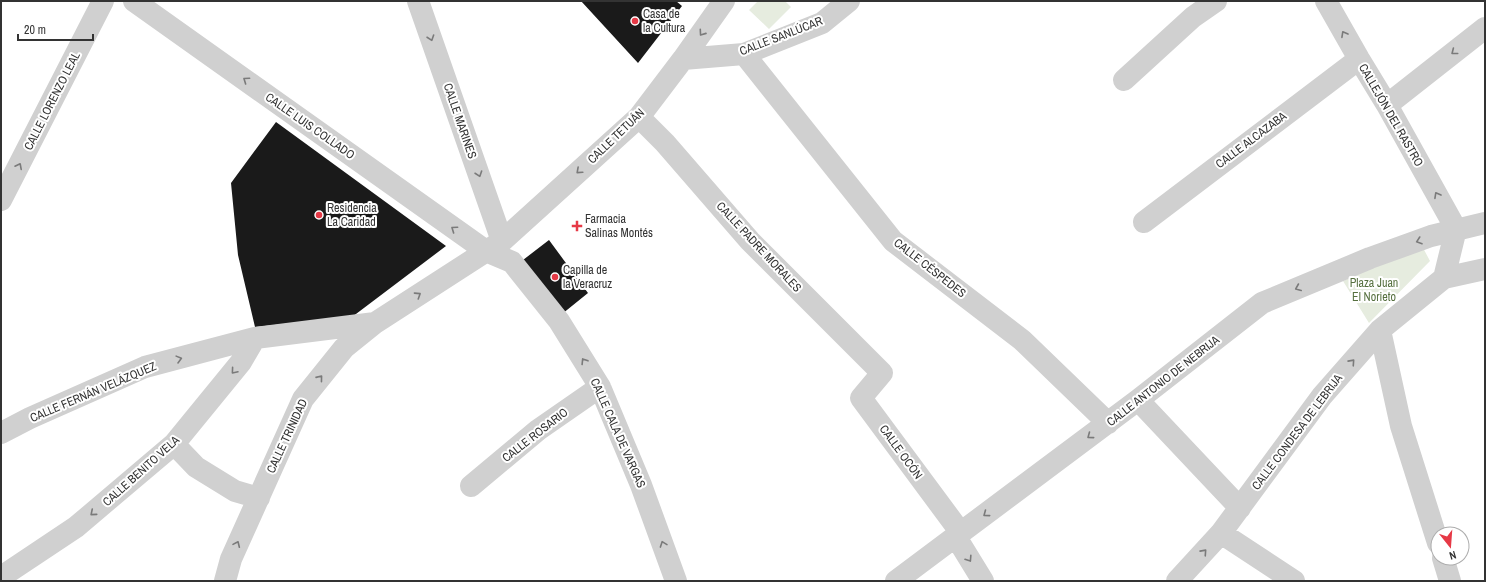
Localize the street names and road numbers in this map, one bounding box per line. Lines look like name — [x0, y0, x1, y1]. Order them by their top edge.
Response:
street label: CALLE SANLÚCAR — [737, 13, 825, 59]
street label: CALLE LORENZO LEAL — [20, 49, 84, 153]
street label: CALLEJÓN DEL RASTRO — [1355, 61, 1427, 170]
street label: CALLE MARINES — [440, 81, 481, 161]
street label: CALLE LUIS COLLADO — [262, 89, 358, 163]
street label: CALLE TETUÁN — [584, 105, 648, 167]
street label: CALLE ALCAZABA — [1212, 108, 1290, 172]
street label: CALLE PADRE MORALES — [713, 198, 805, 296]
street label: CALLE CÉSPEDES — [891, 235, 970, 302]
street label: CALLE ANTONIO DE NEBRIJA — [1103, 332, 1223, 430]
street label: CALLE FERNÁN VELÁZQUEZ — [27, 358, 159, 426]
street label: CALLE CONDESA DE LEBRIJA — [1248, 370, 1346, 493]
street label: CALLE CALA DE VARGAS — [587, 376, 650, 491]
street label: CALLE TRINIDAD — [263, 396, 311, 476]
street label: CALLE ROSARIO — [499, 404, 571, 466]
street label: CALLE OCÓN — [876, 422, 926, 482]
street label: CALLE BENITO VELA — [99, 432, 183, 510]

